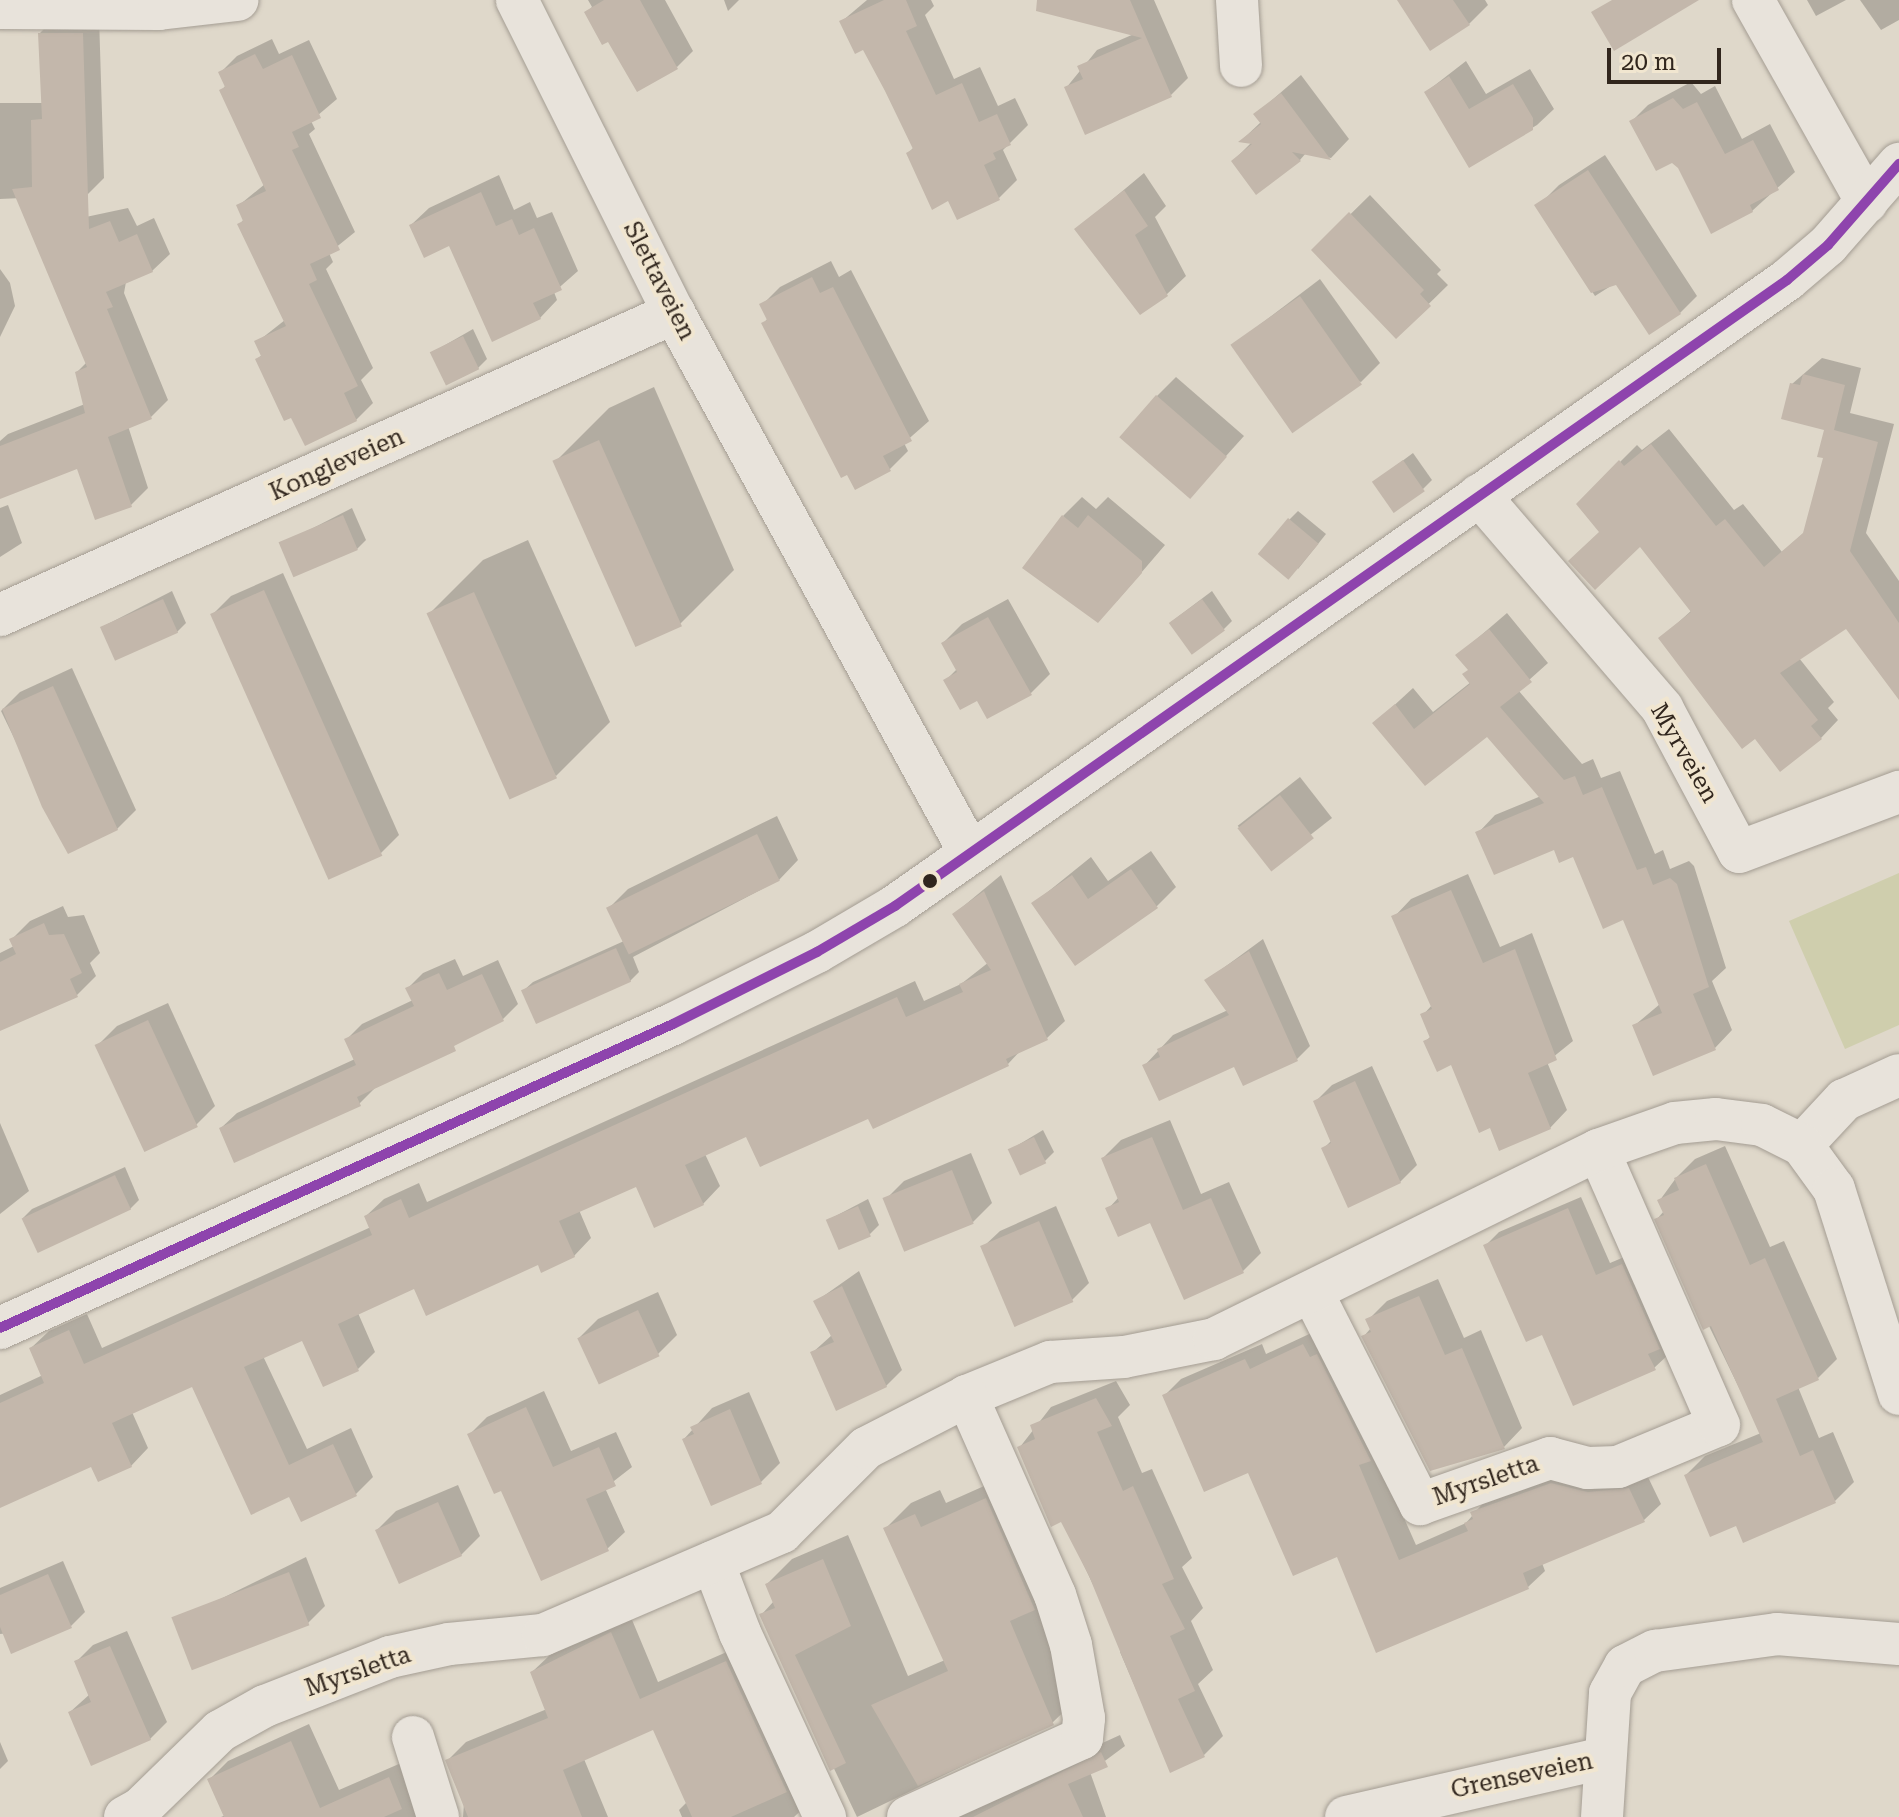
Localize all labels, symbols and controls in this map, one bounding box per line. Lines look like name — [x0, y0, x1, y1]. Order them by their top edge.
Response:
scale bar — [1611, 32, 1725, 82]
text: 20 m — [1621, 48, 1676, 76]
street label: Slettaveien — [617, 217, 701, 345]
street label: Kongleveien — [265, 423, 409, 507]
street label: Myrveien — [1644, 698, 1724, 808]
unlabelled marker — [922, 873, 938, 889]
street label: Myrsletta — [1429, 1450, 1543, 1512]
street label: Myrsletta — [301, 1641, 415, 1703]
street label: Grenseveien — [1448, 1747, 1596, 1805]

